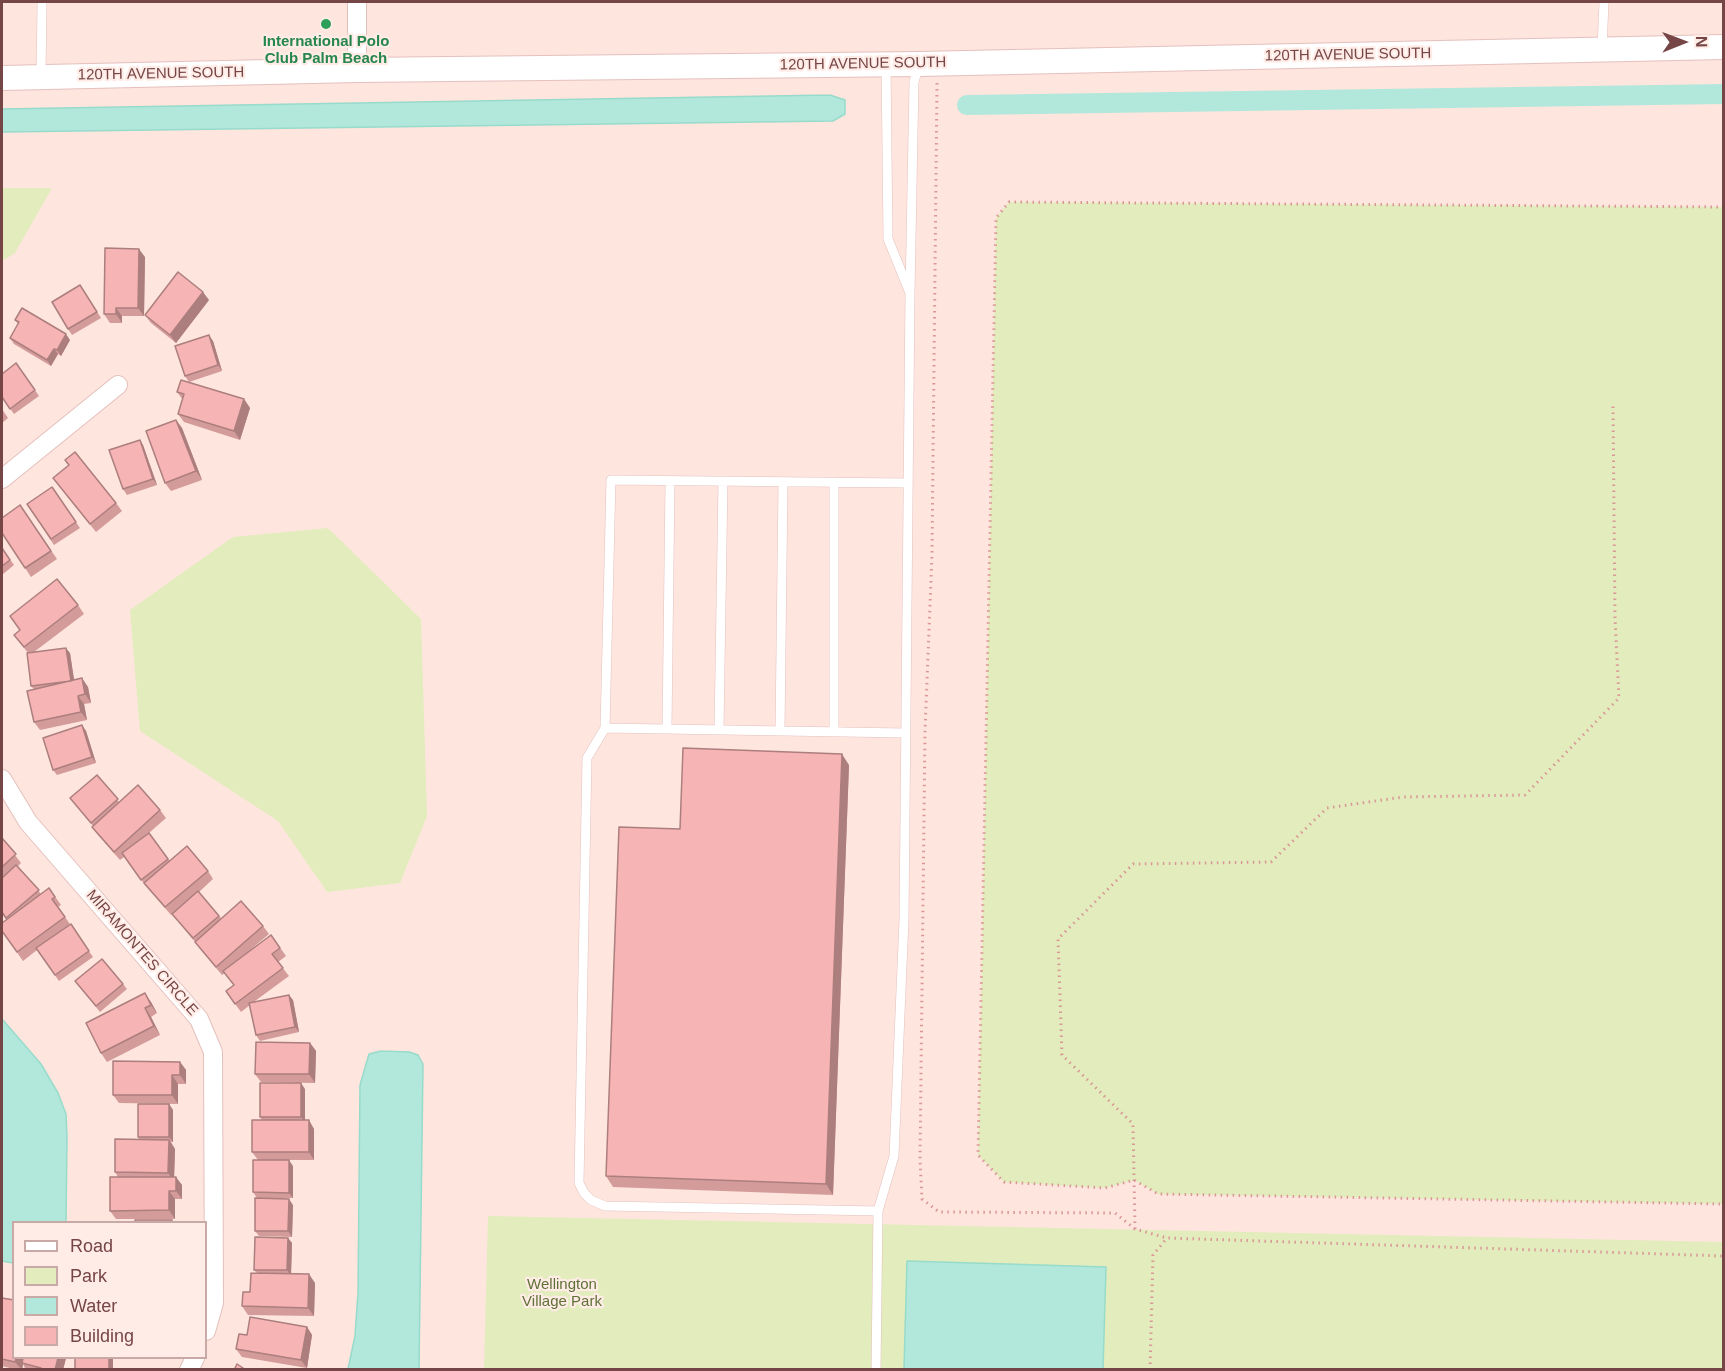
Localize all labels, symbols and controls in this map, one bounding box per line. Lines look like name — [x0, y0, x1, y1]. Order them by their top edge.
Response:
north arrow — [1653, 12, 1713, 72]
marker: International Polo Club Palm Beach — [319, 17, 333, 31]
place label: International Polo Club Palm Beach — [263, 33, 389, 68]
text: N — [1693, 36, 1710, 48]
street label: 120TH AVENUE SOUTH — [1265, 45, 1431, 65]
street label: 120TH AVENUE SOUTH — [780, 54, 946, 74]
street label: 120TH AVENUE SOUTH — [78, 64, 244, 84]
street label: MIRAMONTES CIRCLE — [82, 886, 202, 1020]
legend — [12, 1221, 207, 1359]
text: Road — [70, 1236, 113, 1256]
text: Park — [70, 1266, 107, 1286]
park label: Wellington Village Park — [522, 1276, 602, 1311]
text: Water — [70, 1296, 117, 1316]
text: Building — [70, 1326, 134, 1346]

